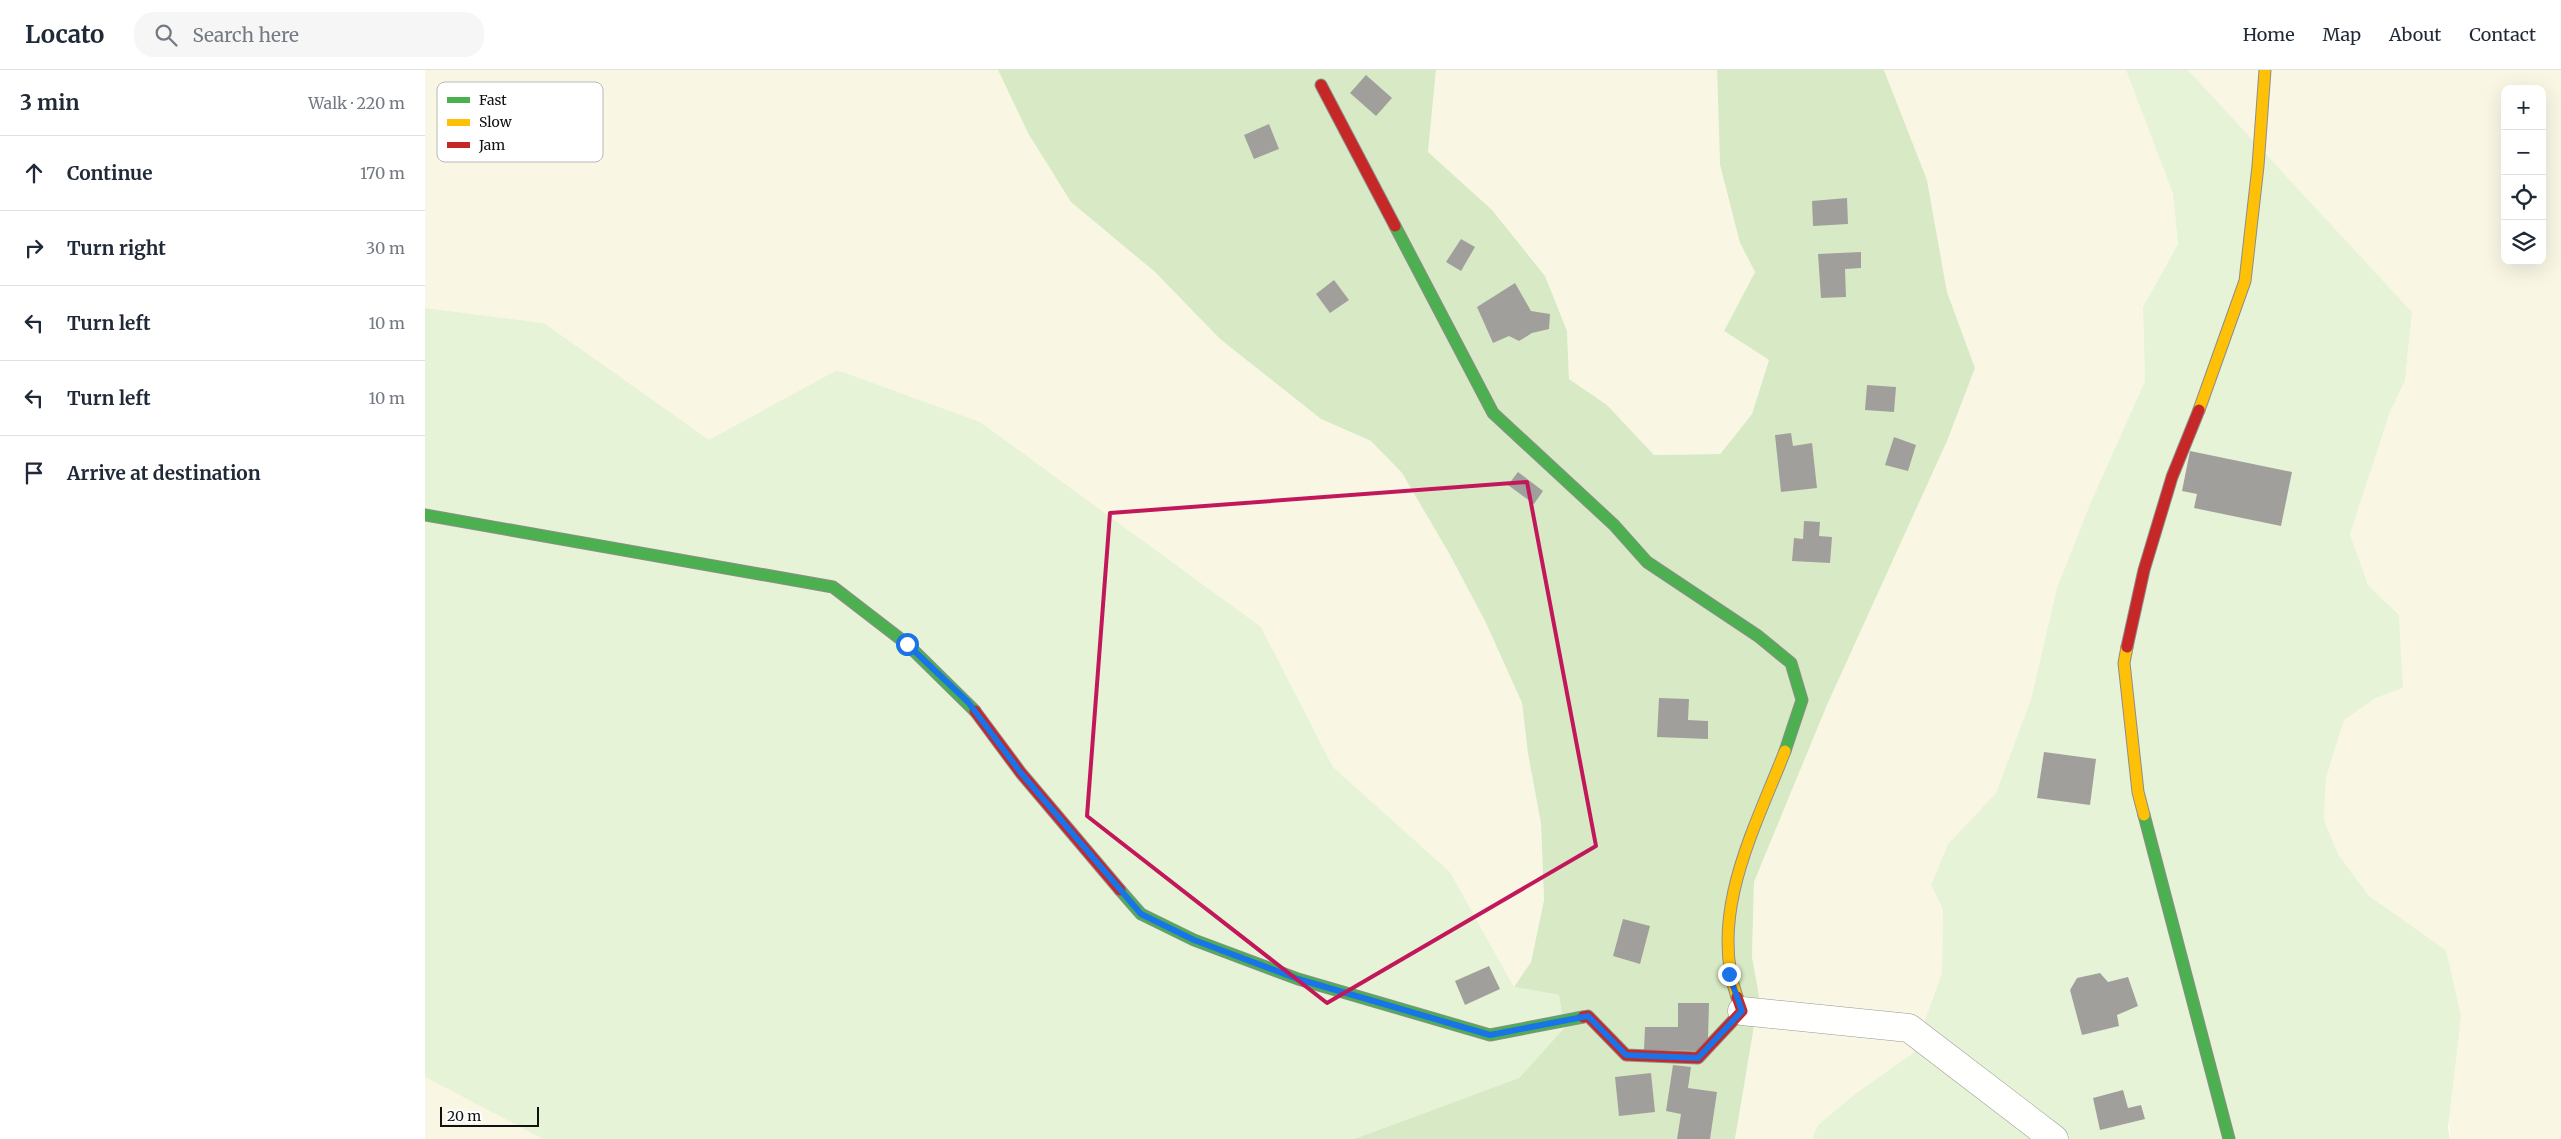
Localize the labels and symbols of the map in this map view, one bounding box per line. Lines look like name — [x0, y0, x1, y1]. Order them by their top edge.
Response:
legend — [437, 82, 603, 162]
text: Fast — [479, 91, 507, 109]
text: Slow — [479, 113, 512, 131]
text: Jam — [478, 136, 505, 154]
route start — [896, 633, 919, 656]
route end — [1718, 963, 1741, 986]
scale bar — [440, 1104, 539, 1127]

